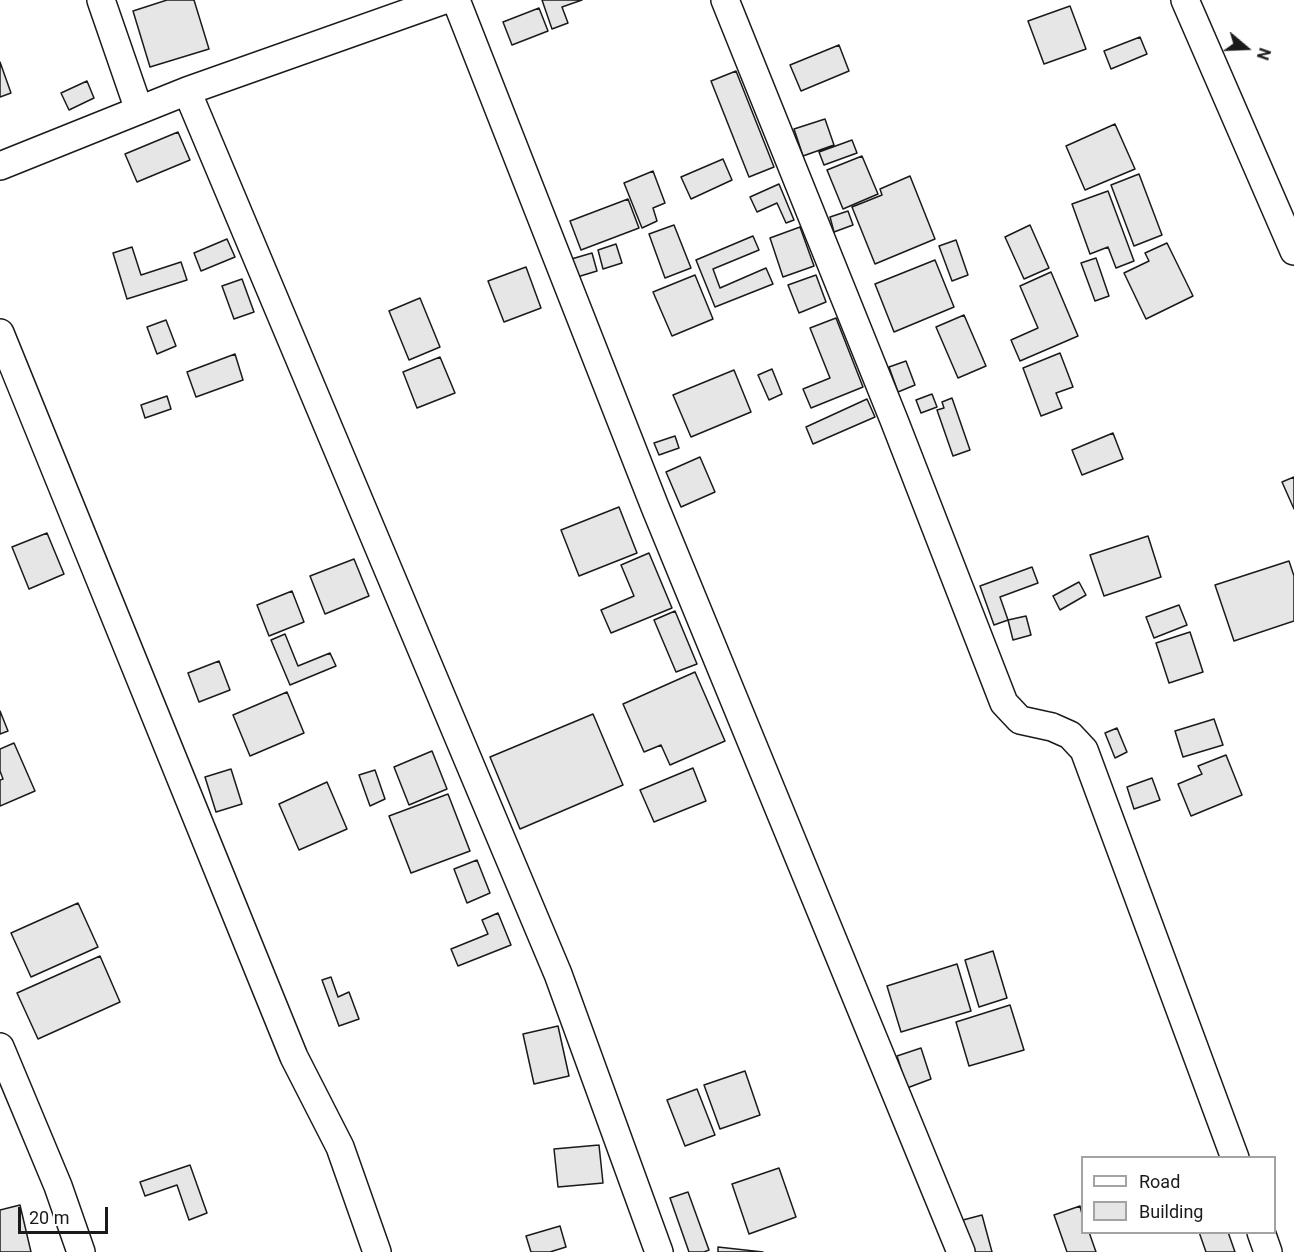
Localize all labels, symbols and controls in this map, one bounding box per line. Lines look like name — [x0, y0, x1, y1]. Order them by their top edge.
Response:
north arrow — [1216, 18, 1276, 78]
text: N — [1253, 46, 1274, 62]
legend — [1081, 1156, 1276, 1234]
text: Road — [1139, 1171, 1180, 1192]
scale bar — [21, 1195, 111, 1233]
text: Building — [1139, 1201, 1203, 1222]
text: 20 m — [29, 1207, 69, 1228]

